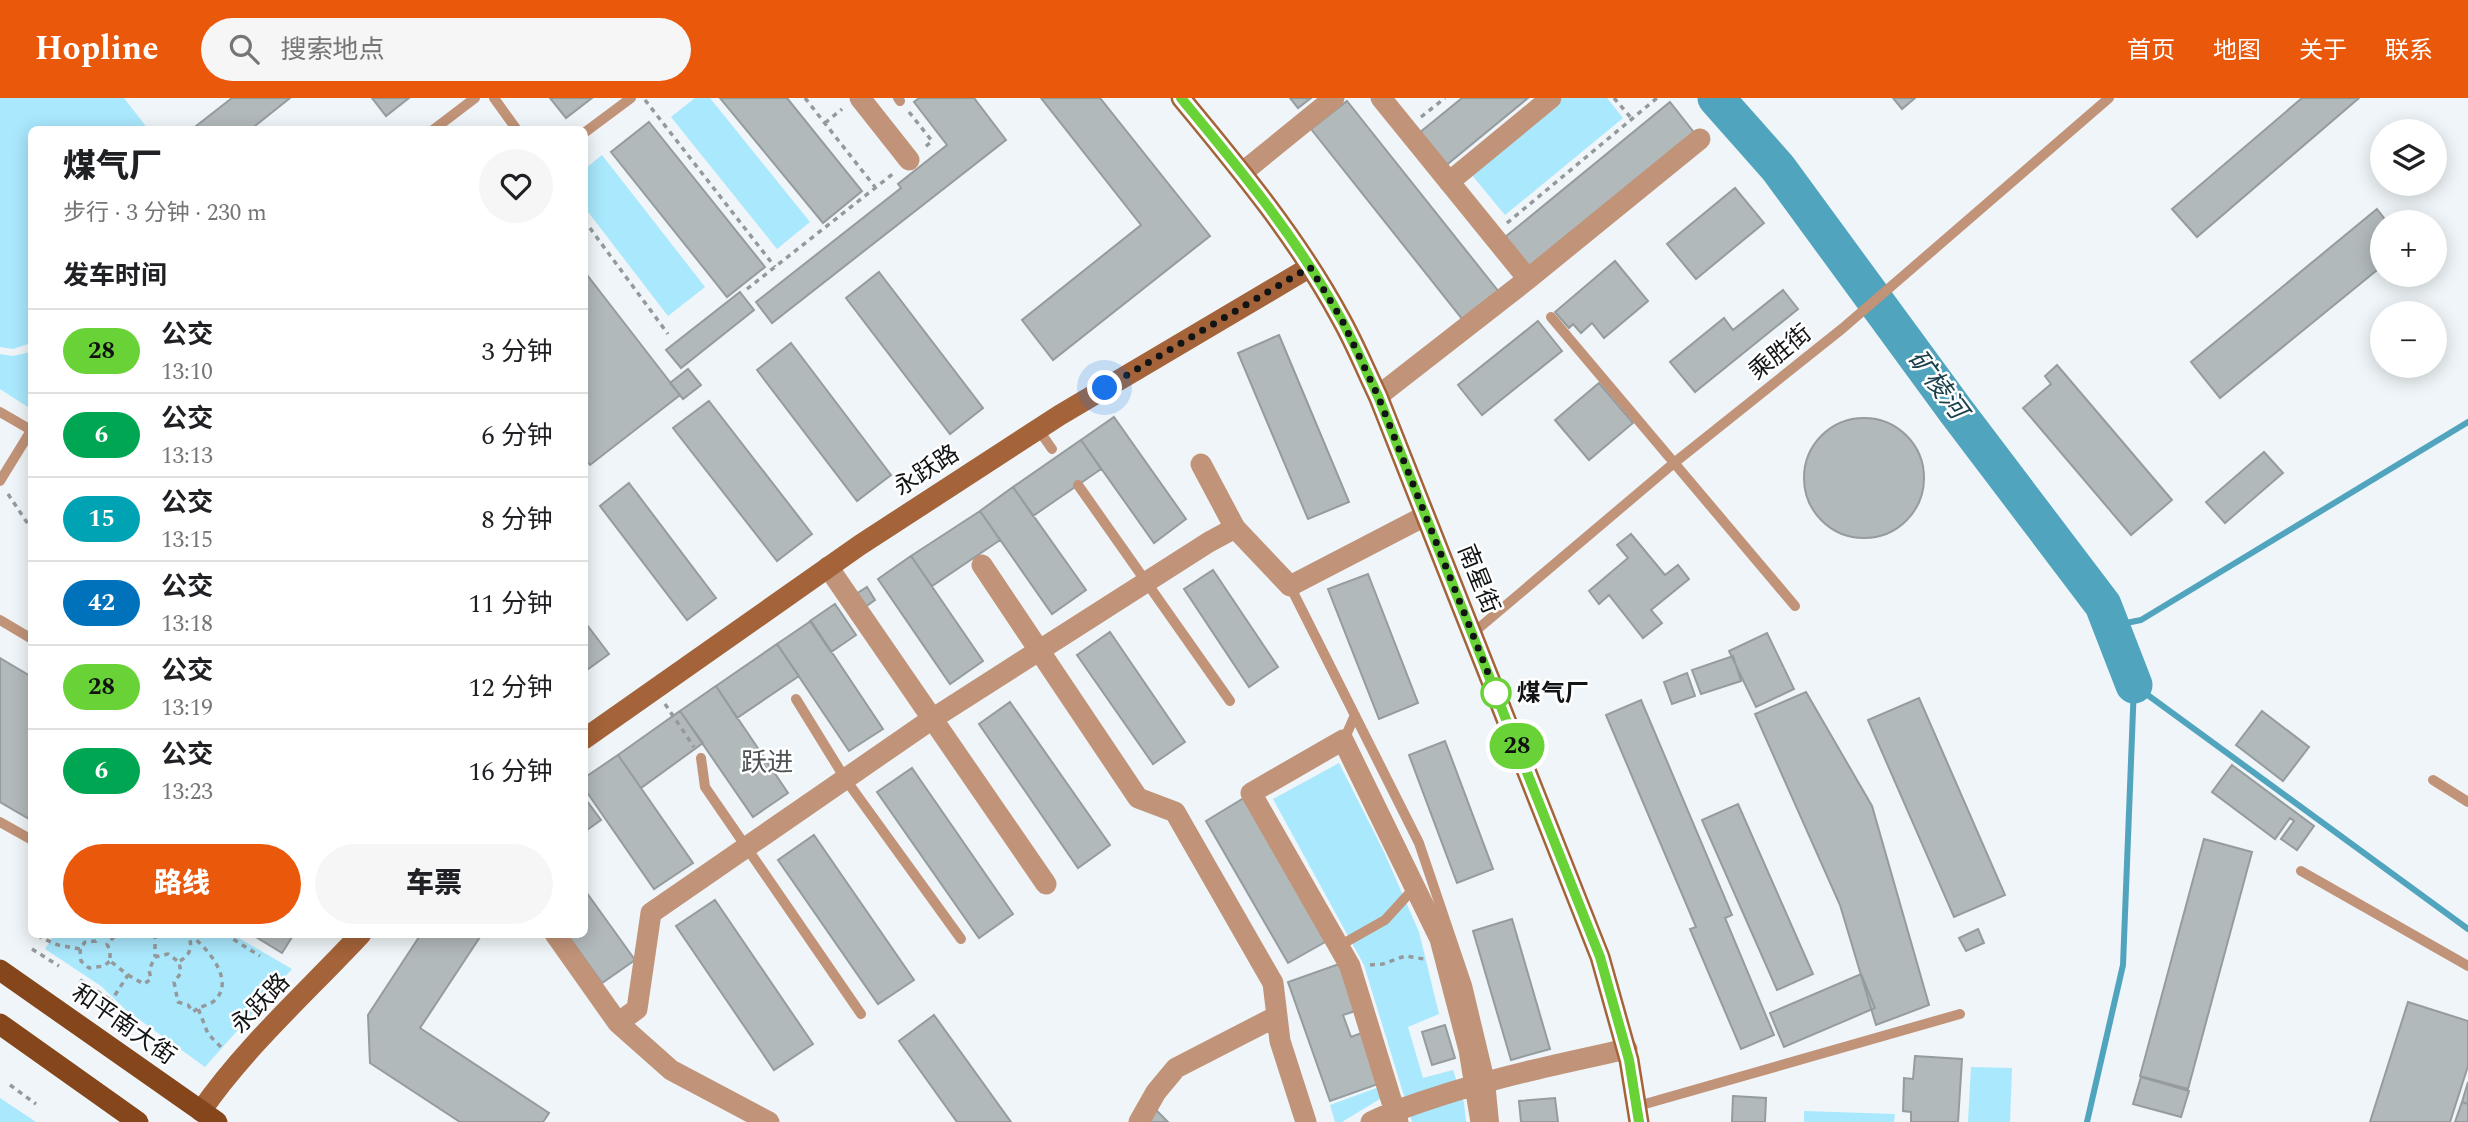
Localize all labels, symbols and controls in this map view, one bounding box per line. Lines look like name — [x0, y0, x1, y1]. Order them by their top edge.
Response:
search box — [201, 18, 691, 81]
text: Hopline — [35, 24, 159, 74]
icon: search — [225, 30, 263, 68]
text: 搜索地点 — [281, 30, 385, 70]
text: 首页 — [2127, 33, 2175, 69]
text: 地图 — [2213, 33, 2261, 69]
text: 关于 — [2299, 33, 2347, 69]
text: 联系 — [2385, 33, 2433, 69]
map controls — [2370, 119, 2447, 378]
button: layers — [2370, 119, 2447, 196]
text: 煤气厂 — [63, 142, 162, 192]
button: heart — [479, 149, 553, 223]
text: 步行 · 3 分钟 · 230 m — [63, 196, 267, 231]
button: + — [2370, 210, 2447, 287]
text: 发车时间 — [63, 256, 167, 296]
button: − — [2370, 301, 2447, 378]
text: 公交 — [161, 315, 213, 355]
street label: 乘胜街 — [1741, 316, 1820, 389]
text: 3 分钟 — [481, 332, 553, 372]
text: 28 — [88, 333, 115, 369]
water label: 矿棱河 — [1898, 341, 1980, 432]
text: 13:10 — [161, 355, 213, 390]
your location — [1087, 370, 1122, 405]
text: 公交 — [161, 399, 213, 439]
text: 6 分钟 — [481, 416, 553, 456]
text: 6 — [95, 417, 108, 453]
street label: 永跃路 — [887, 436, 967, 506]
text: 13:13 — [161, 439, 213, 474]
text: 公交 — [161, 483, 213, 523]
text: 8 分钟 — [481, 500, 553, 540]
text: 15 — [88, 501, 115, 537]
text: 13:15 — [161, 523, 213, 558]
street label: 南星街 — [1448, 539, 1508, 619]
text: 公交 — [161, 567, 213, 607]
text: 11 分钟 — [468, 584, 553, 624]
text: 42 — [88, 585, 115, 621]
text: 13:18 — [161, 607, 213, 642]
text: 公交 — [161, 651, 213, 691]
text: 12 分钟 — [468, 668, 553, 708]
text: 28 — [88, 669, 115, 705]
place label: 煤气厂 — [1517, 676, 1589, 712]
marker: 煤气厂 — [1481, 678, 1511, 708]
text: 13:19 — [161, 691, 213, 726]
line badge: 28 — [1486, 723, 1548, 769]
text: 28 — [1504, 728, 1530, 764]
text: 公交 — [161, 735, 213, 775]
district label: 跃进 — [741, 743, 793, 783]
text: 16 分钟 — [468, 752, 553, 792]
text: 6 — [95, 753, 108, 789]
text: 13:23 — [161, 775, 213, 810]
button: 路线 — [63, 844, 301, 924]
button: 车票 — [315, 844, 553, 924]
street label: 永跃路 — [223, 965, 299, 1042]
street label: 和平南大街 — [64, 976, 183, 1074]

